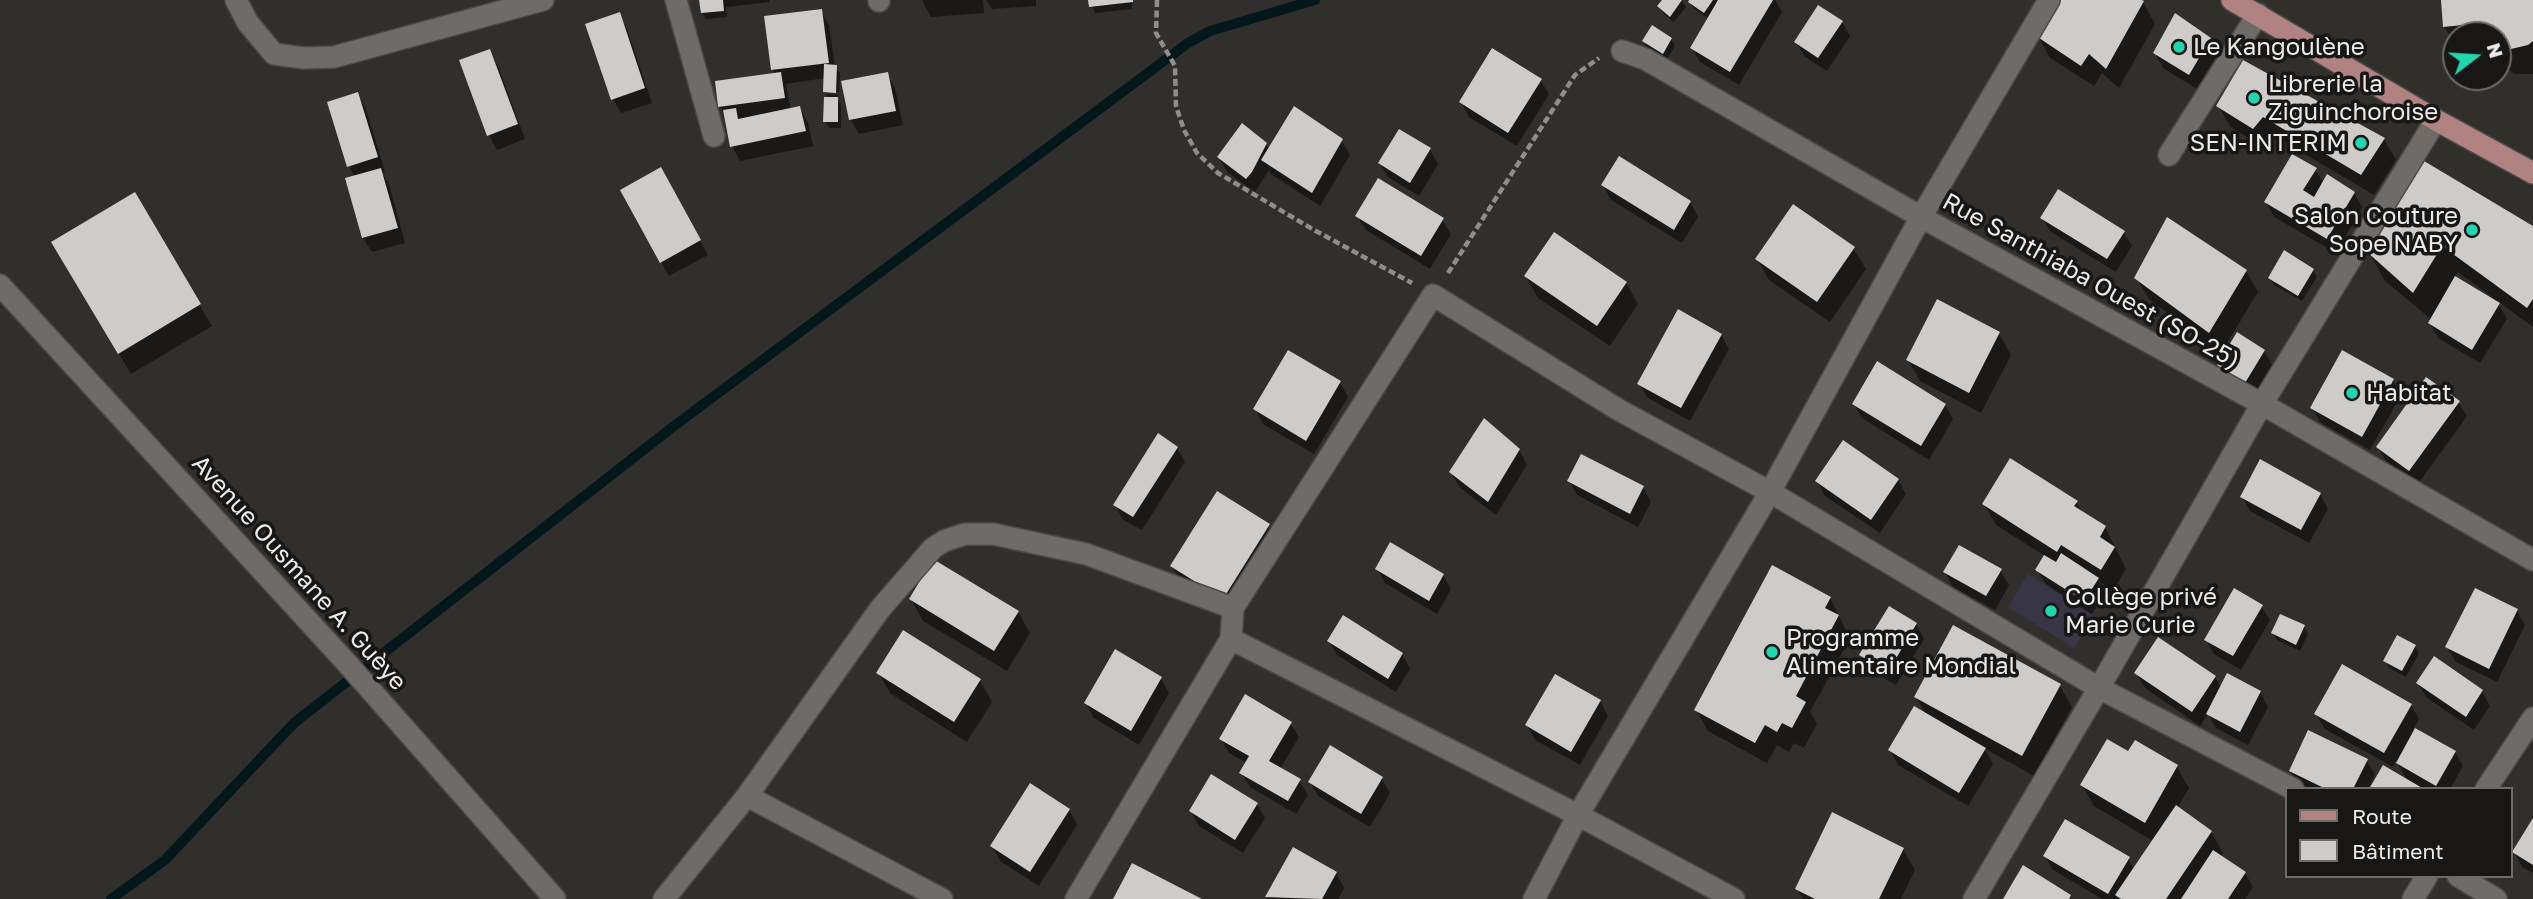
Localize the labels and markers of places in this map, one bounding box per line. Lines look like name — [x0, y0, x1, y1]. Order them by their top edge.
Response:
place label: Le Kangoulène — [2193, 33, 2365, 61]
marker: Le Kangoulène — [2171, 39, 2187, 55]
place label: Librerie la Ziguinchoroise — [2268, 70, 2438, 126]
marker: Librerie la Ziguinchoroise — [2246, 90, 2262, 106]
place label: SEN-INTERIM — [2190, 129, 2347, 157]
marker: SEN-INTERIM — [2353, 135, 2369, 151]
place label: Salon Couture Sope NABY — [2294, 202, 2458, 258]
marker: Salon Couture Sope NABY — [2464, 222, 2480, 238]
place label: Habitat — [2366, 379, 2452, 407]
marker: Habitat — [2344, 385, 2360, 401]
place label: Collège privé Marie Curie — [2065, 583, 2217, 639]
marker: Collège privé Marie Curie — [2043, 603, 2059, 619]
place label: Programme Alimentaire Mondial — [1786, 624, 2016, 680]
marker: Programme Alimentaire Mondial — [1764, 644, 1780, 660]

